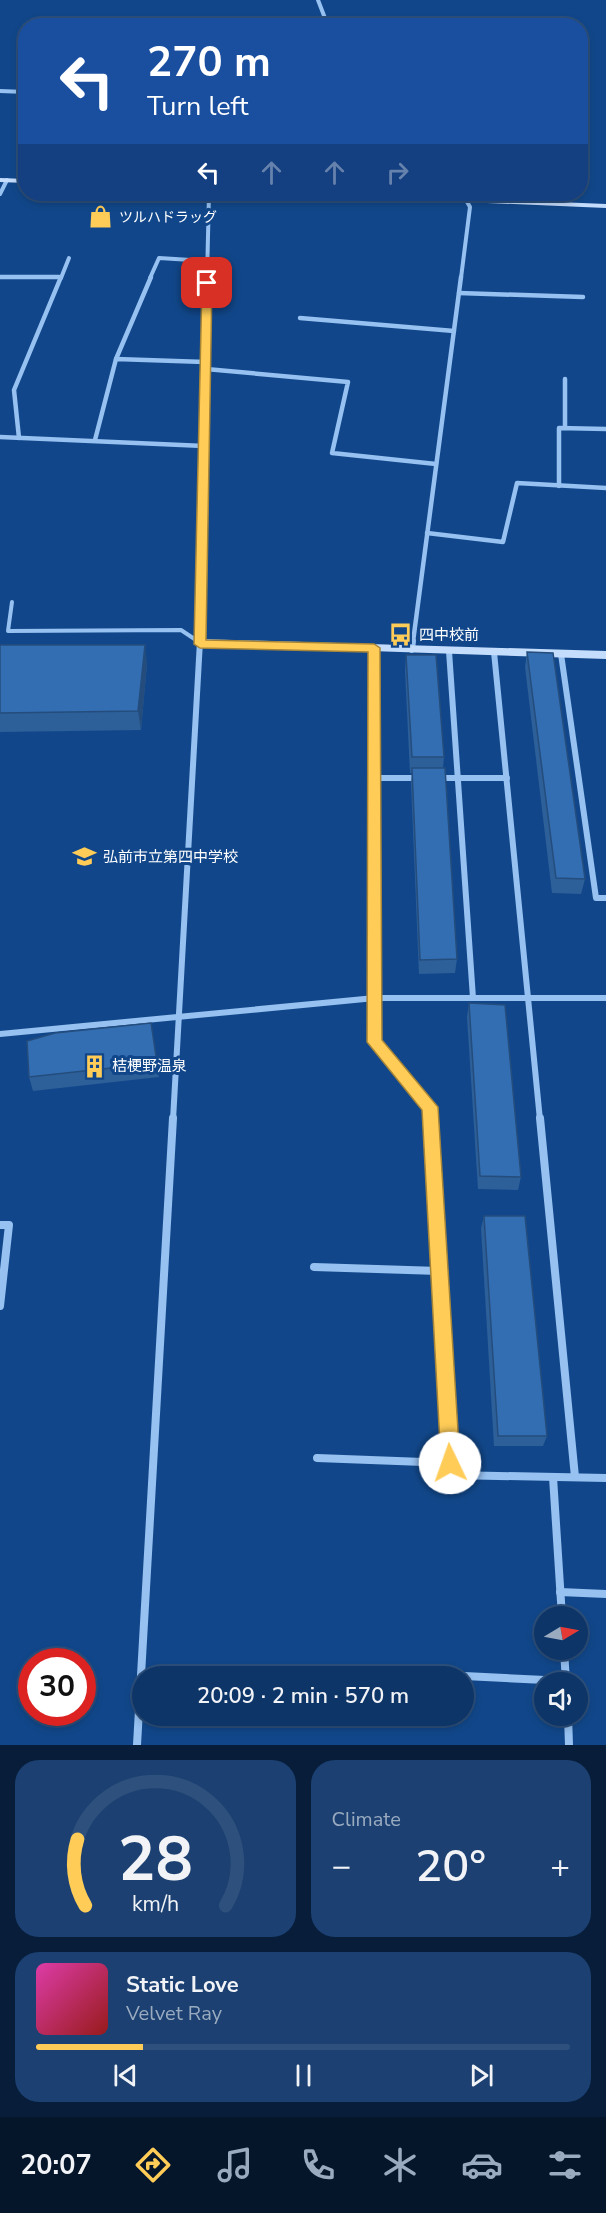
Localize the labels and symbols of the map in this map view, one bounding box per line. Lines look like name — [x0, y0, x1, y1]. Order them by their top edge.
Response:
shop icon: ツルハドラッグ — [88, 204, 114, 230]
place label: ツルハドラッグ — [119, 208, 217, 227]
pin — [181, 257, 232, 308]
bus stop icon: 四中校前 — [388, 622, 414, 648]
place label: 四中校前 — [419, 625, 479, 645]
school or university icon: 弘前市立第四中学校 — [72, 844, 98, 870]
place label: 弘前市立第四中学校 — [103, 847, 238, 867]
building icon: 桔梗野温泉 — [81, 1053, 107, 1079]
place label: 桔梗野温泉 — [112, 1056, 187, 1076]
position arrow — [418, 1431, 482, 1495]
north arrow — [534, 1606, 588, 1660]
speed limit sign: 30 — [18, 1648, 96, 1726]

